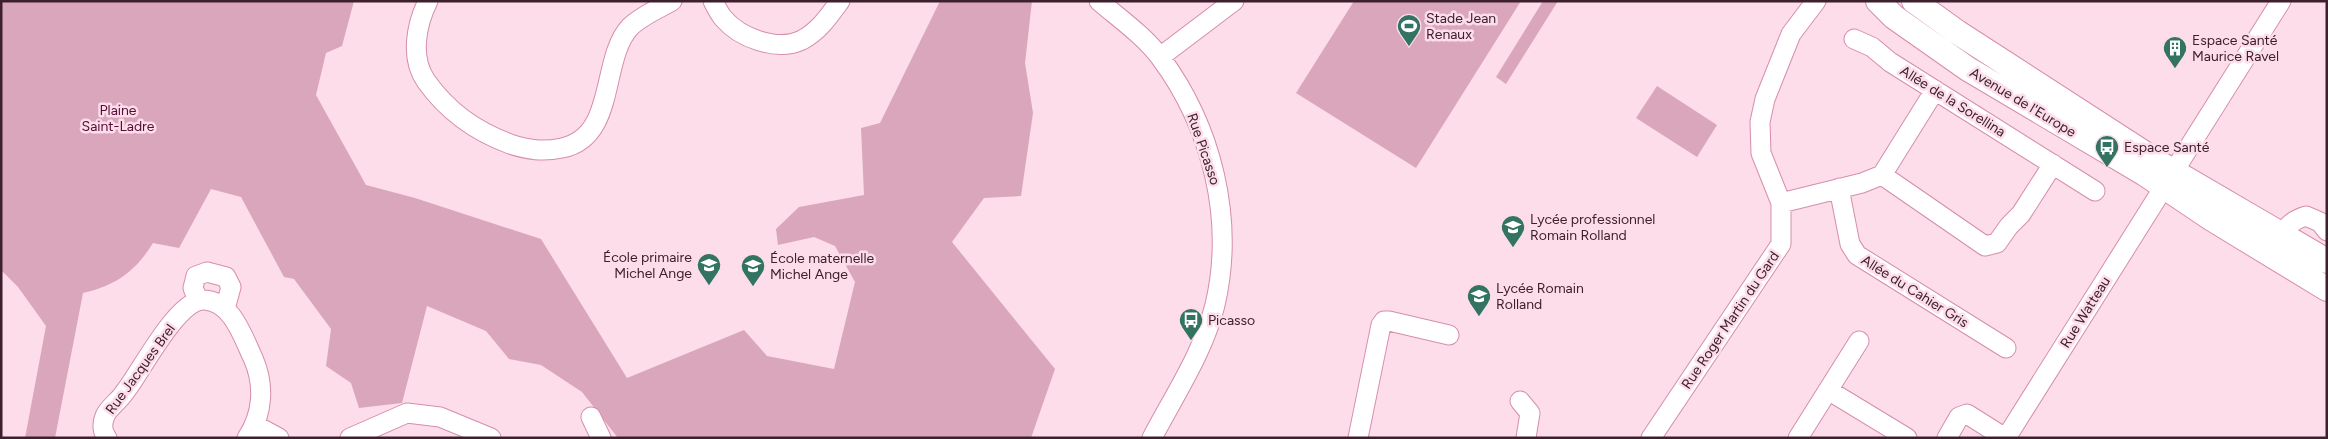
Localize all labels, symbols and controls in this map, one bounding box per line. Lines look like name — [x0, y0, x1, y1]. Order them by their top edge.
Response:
place label: Stade Jean Renaux — [1426, 10, 1496, 43]
sports icon: Stade Jean Renaux — [1396, 13, 1422, 47]
place label: Espace Santé Maurice Ravel — [2192, 32, 2279, 65]
building icon: Espace Santé Maurice Ravel — [2162, 35, 2188, 69]
street label: Allée de la Sorellina — [1897, 62, 2008, 141]
street label: Avenue de l'Europe — [1967, 64, 2079, 141]
park label: Plaine Saint-Ladre — [82, 102, 155, 135]
street label: Rue Picasso — [1183, 111, 1224, 187]
bus stop icon: Espace Santé — [2094, 134, 2120, 168]
place label: Espace Santé — [2124, 139, 2210, 156]
place label: Lycée professionnel Romain Rolland — [1530, 211, 1655, 244]
school or university icon: Lycée professionnel Romain Rolland — [1500, 214, 1526, 248]
street label: Rue Roger Martin du Gard — [1678, 248, 1783, 392]
place label: École primaire Michel Ange — [603, 249, 692, 282]
place label: École maternelle Michel Ange — [770, 250, 874, 283]
school or university icon: École primaire Michel Ange — [696, 252, 722, 286]
street label: Allée du Cahier Gris — [1858, 252, 1971, 331]
school or university icon: École maternelle Michel Ange — [740, 253, 766, 287]
street label: Rue Watteau — [2057, 273, 2114, 351]
place label: Lycée Romain Rolland — [1496, 280, 1584, 313]
school or university icon: Lycée Romain Rolland — [1466, 283, 1492, 317]
bus stop icon: Picasso — [1178, 307, 1204, 341]
place label: Picasso — [1208, 312, 1255, 329]
street label: Rue Jacques Brel — [102, 321, 179, 418]

